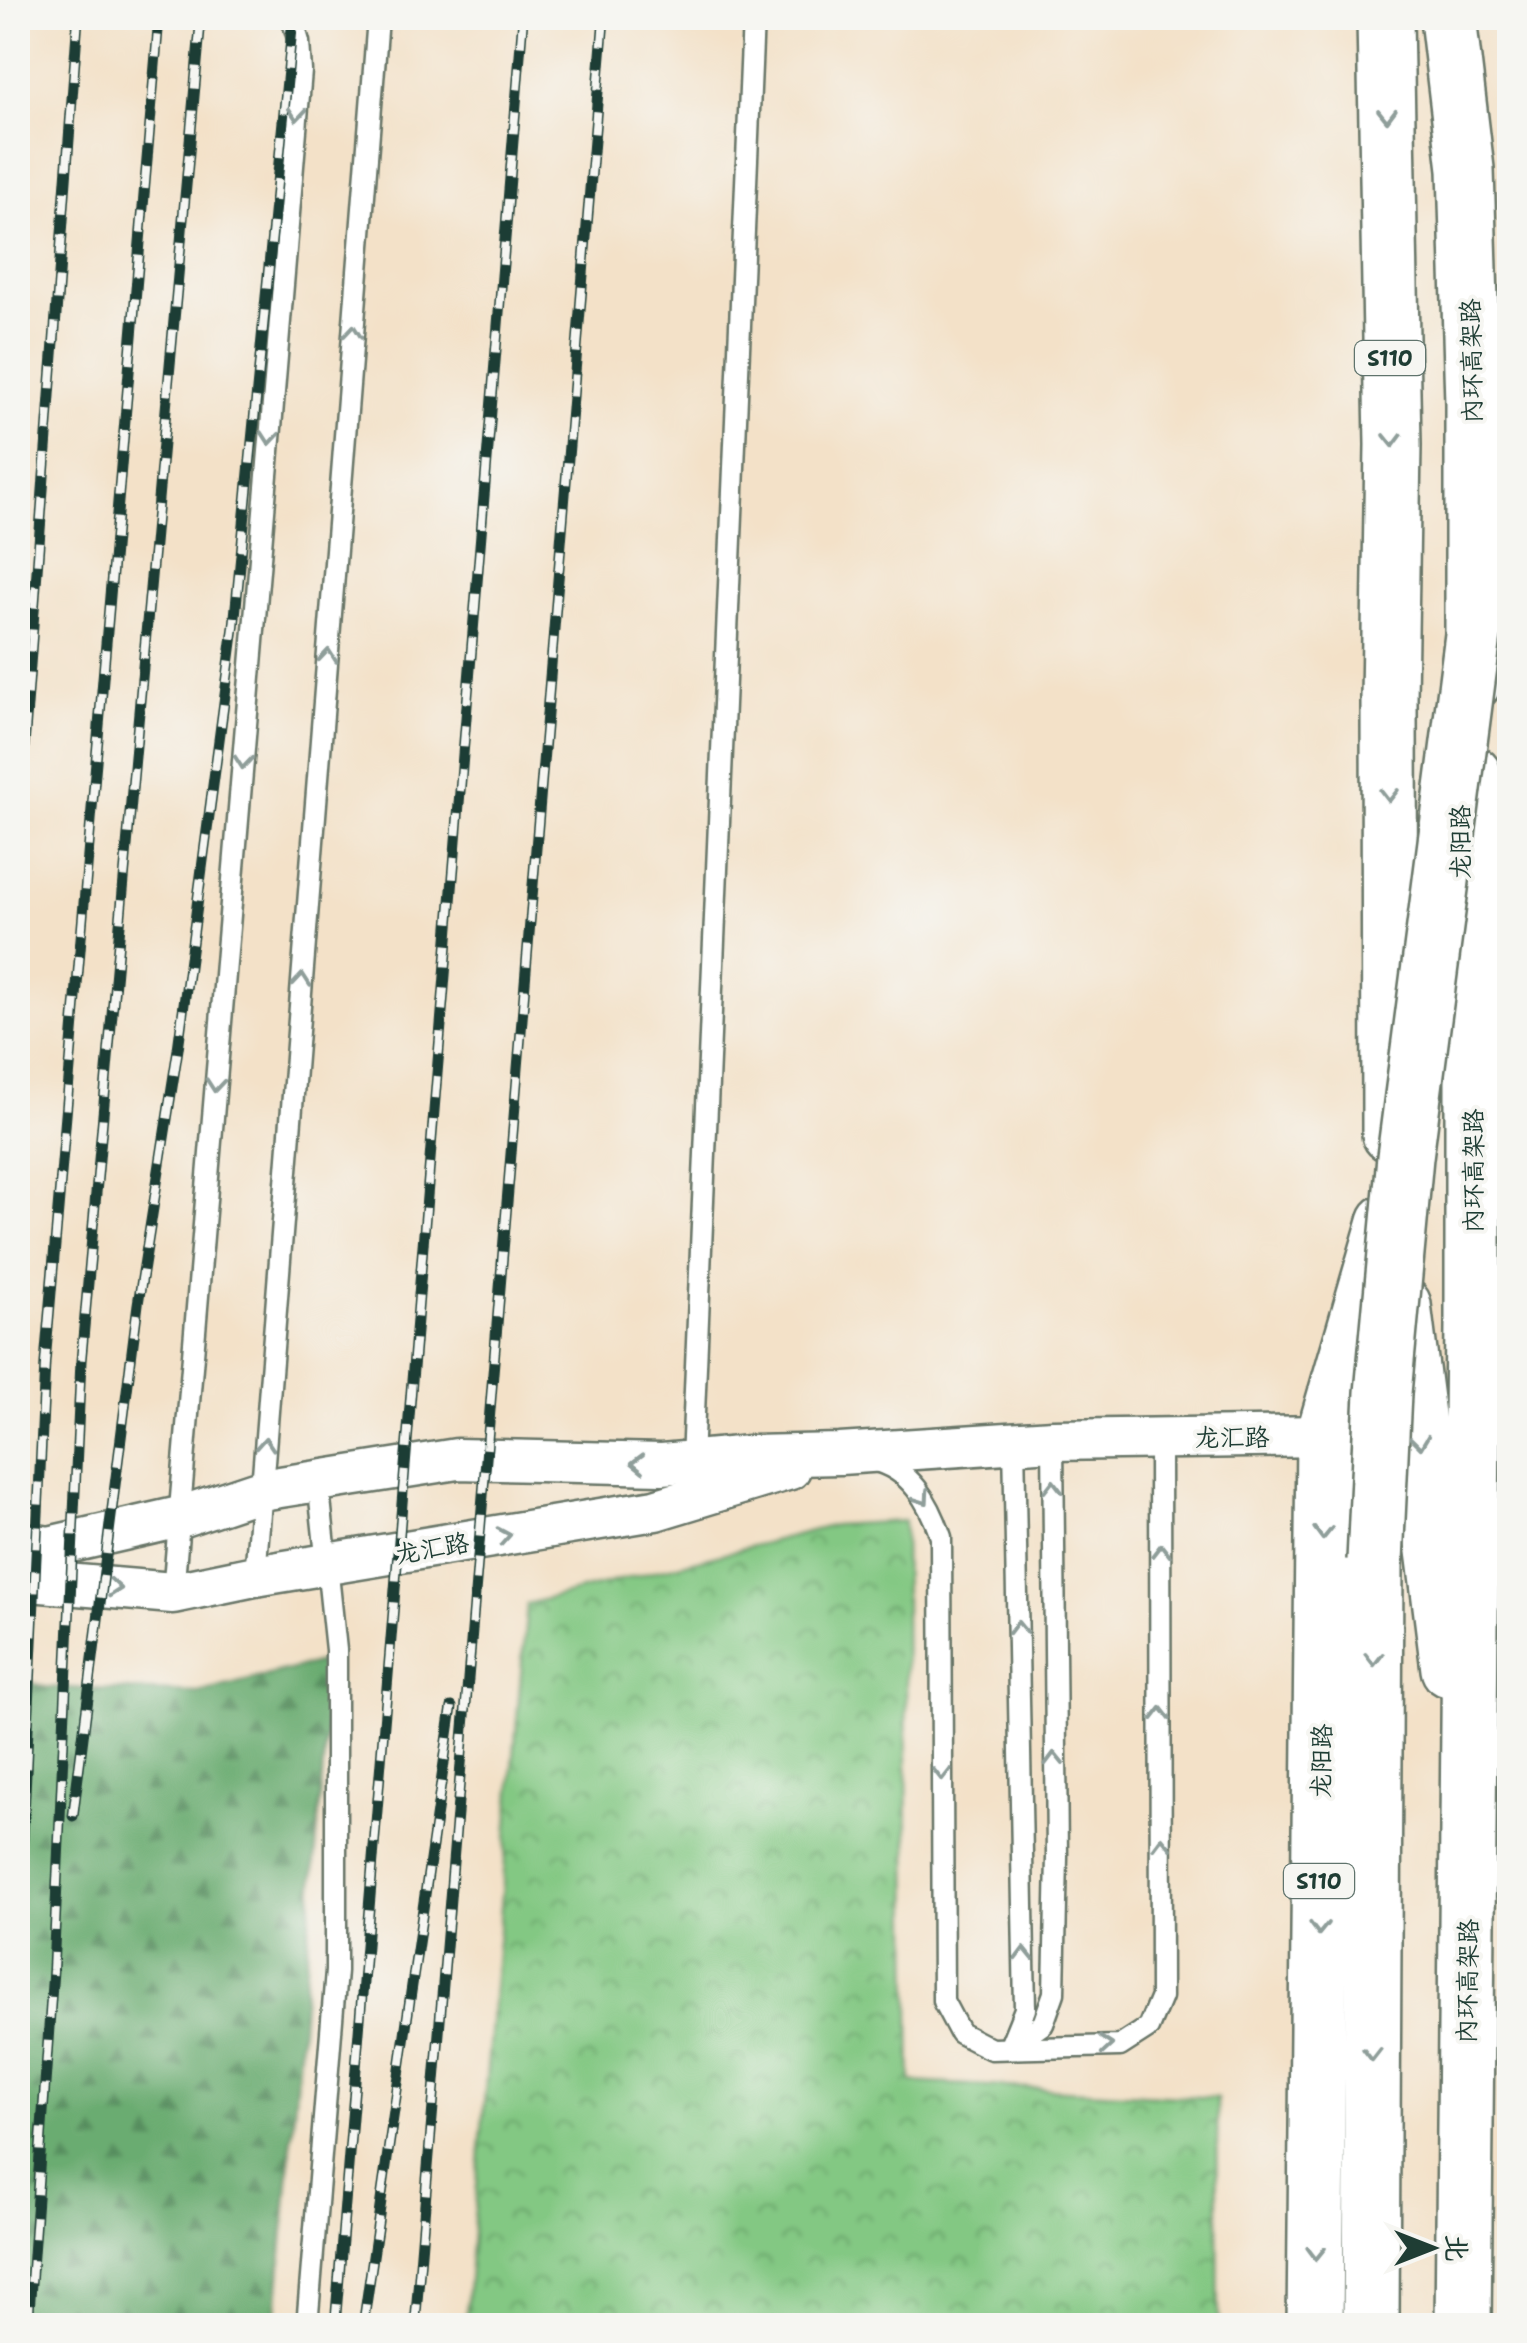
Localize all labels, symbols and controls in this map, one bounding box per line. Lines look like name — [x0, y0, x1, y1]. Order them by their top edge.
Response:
one-way arrow — [287, 106, 308, 122]
one-way arrow — [1376, 108, 1398, 123]
street label: 内环高架路 — [1453, 298, 1489, 424]
one-way arrow — [342, 324, 364, 340]
road number: S110 — [1355, 341, 1425, 375]
one-way arrow — [259, 430, 281, 446]
one-way arrow — [1382, 432, 1403, 448]
one-way arrow — [316, 648, 338, 664]
one-way arrow — [232, 754, 254, 770]
one-way arrow — [1378, 788, 1400, 804]
street label: 龙阳路 — [1443, 804, 1477, 880]
one-way arrow — [290, 972, 312, 988]
one-way arrow — [205, 1078, 227, 1094]
street label: 内环高架路 — [1456, 1108, 1490, 1234]
street label: 龙汇路 — [1194, 1420, 1270, 1454]
one-way arrow — [1409, 1435, 1430, 1451]
one-way arrow — [254, 1436, 275, 1452]
one-way arrow — [630, 1453, 646, 1474]
one-way arrow — [1042, 1479, 1064, 1494]
one-way arrow — [911, 1486, 929, 1505]
street label: 龙汇路 — [392, 1525, 472, 1571]
one-way arrow — [496, 1526, 513, 1547]
one-way arrow — [1312, 1526, 1334, 1542]
one-way arrow — [1150, 1542, 1172, 1558]
one-way arrow — [107, 1577, 123, 1599]
one-way arrow — [1007, 1619, 1028, 1635]
one-way arrow — [1363, 1652, 1385, 1667]
one-way arrow — [1150, 1706, 1172, 1722]
street label: 龙阳路 — [1303, 1723, 1339, 1799]
one-way arrow — [1044, 1751, 1065, 1767]
one-way arrow — [931, 1768, 953, 1783]
one-way arrow — [1152, 1835, 1173, 1851]
road number: S110 — [1284, 1864, 1354, 1898]
street label: 内环高架路 — [1449, 1918, 1485, 2044]
one-way arrow — [1308, 1922, 1330, 1937]
one-way arrow — [1013, 1945, 1034, 1961]
one-way arrow — [1099, 2035, 1115, 2057]
one-way arrow — [1361, 2046, 1383, 2062]
north arrow — [1382, 2198, 1482, 2298]
text: 北 — [1438, 2234, 1476, 2262]
one-way arrow — [1305, 2246, 1326, 2262]

